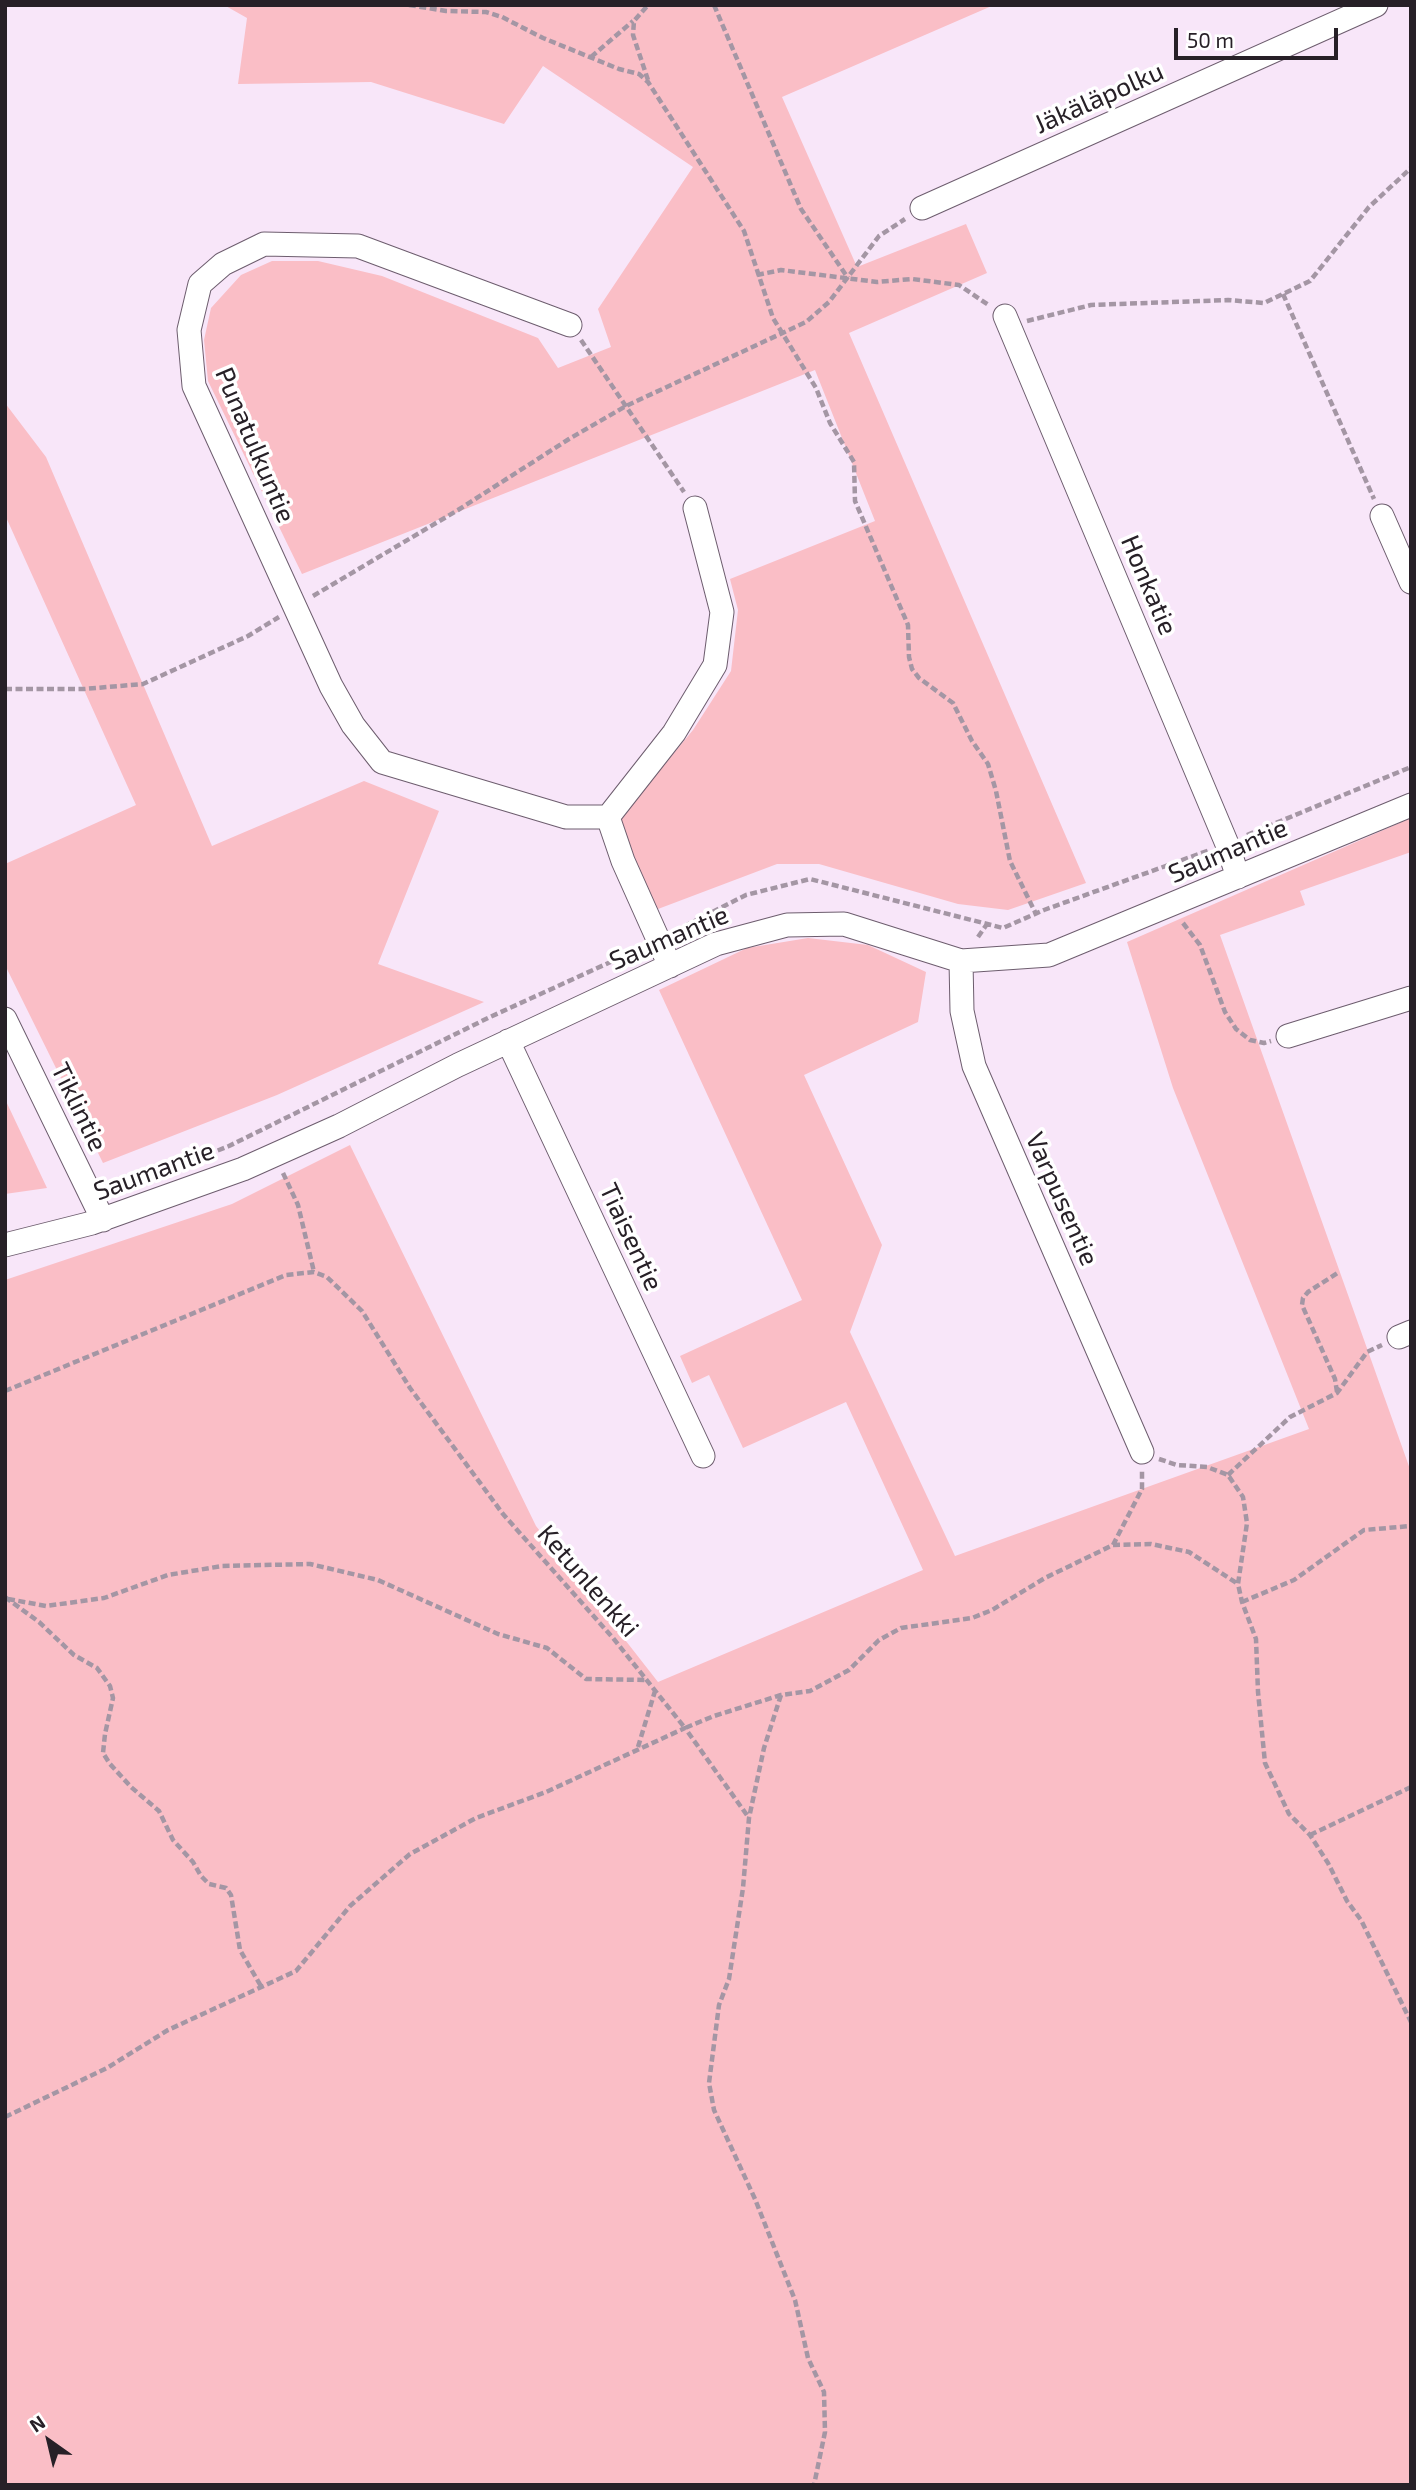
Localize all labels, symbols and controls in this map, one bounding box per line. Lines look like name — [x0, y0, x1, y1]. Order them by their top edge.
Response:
scale bar — [1178, 14, 1342, 58]
text: 50 m — [1187, 27, 1234, 52]
street label: Jäkäläpolku — [1030, 56, 1168, 140]
street label: Punatulkuntie — [208, 363, 302, 527]
street label: Honkatie — [1114, 531, 1184, 639]
street label: Saumantie — [1164, 812, 1292, 890]
street label: Saumantie — [605, 899, 733, 977]
street label: Tiklintie — [44, 1058, 114, 1156]
street label: Varpusentie — [1019, 1128, 1105, 1270]
street label: Saumantie — [89, 1135, 219, 1207]
street label: Tiaisentie — [593, 1178, 669, 1296]
street label: Ketunlenkki — [531, 1518, 645, 1644]
north arrow — [14, 2406, 84, 2476]
text: N — [25, 2410, 49, 2437]

